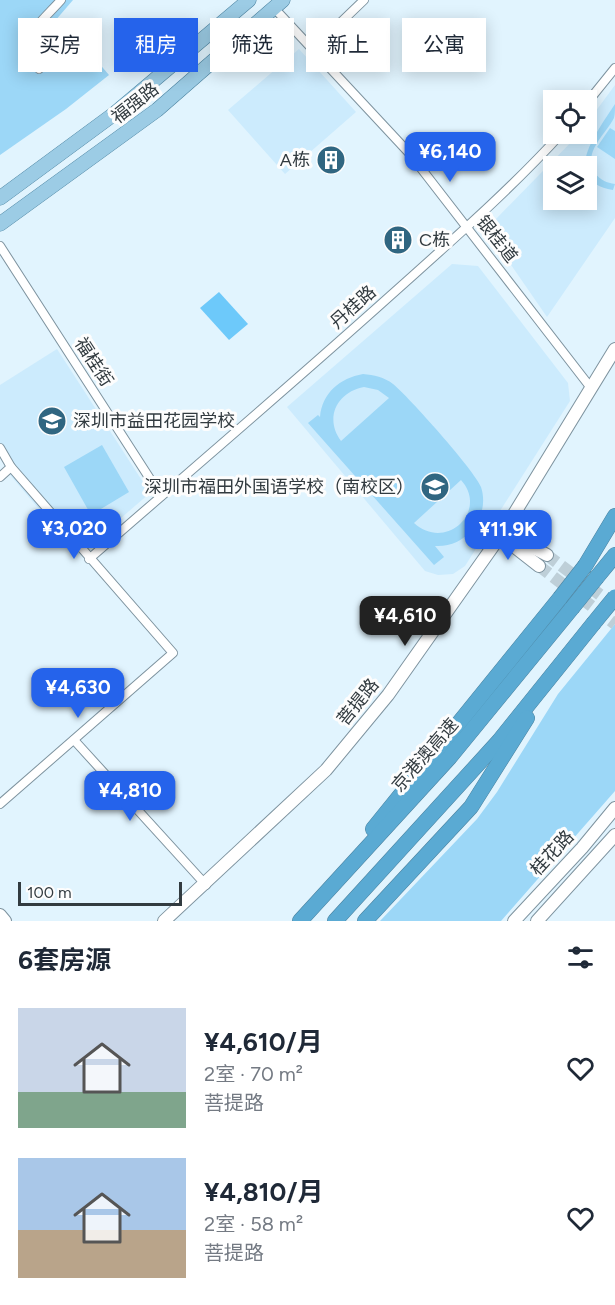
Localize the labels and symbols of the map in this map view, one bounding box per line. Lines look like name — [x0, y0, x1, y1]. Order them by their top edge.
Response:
street label: 福强路 — [107, 78, 163, 128]
pin: ¥6,140 — [401, 132, 499, 183]
building icon: A栋 — [315, 144, 347, 176]
place label: A栋 — [280, 149, 310, 171]
street label: 银桂道 — [472, 211, 522, 267]
building icon: C栋 — [382, 224, 414, 256]
place label: C栋 — [419, 229, 450, 251]
street label: 丹桂路 — [326, 281, 380, 333]
street label: 福桂街 — [70, 333, 118, 391]
school or university icon: 深圳市益田花园学校 — [36, 405, 68, 437]
place label: 深圳市益田花园学校 — [73, 410, 235, 432]
school or university icon: 深圳市福田外国语学校（南校区） — [419, 471, 451, 503]
place label: 深圳市福田外国语学校（南校区） — [144, 476, 414, 498]
pin: ¥3,020 — [25, 509, 123, 560]
pin: ¥11.9K — [459, 510, 557, 561]
pin: ¥4,610 — [356, 596, 454, 647]
pin: ¥4,630 — [29, 668, 127, 719]
street label: 菩提路 — [332, 674, 384, 730]
street label: 京港澳高速 — [387, 714, 463, 796]
pin: ¥4,810 — [81, 771, 179, 822]
street label: 桂花路 — [526, 826, 578, 880]
scale bar — [18, 879, 182, 906]

